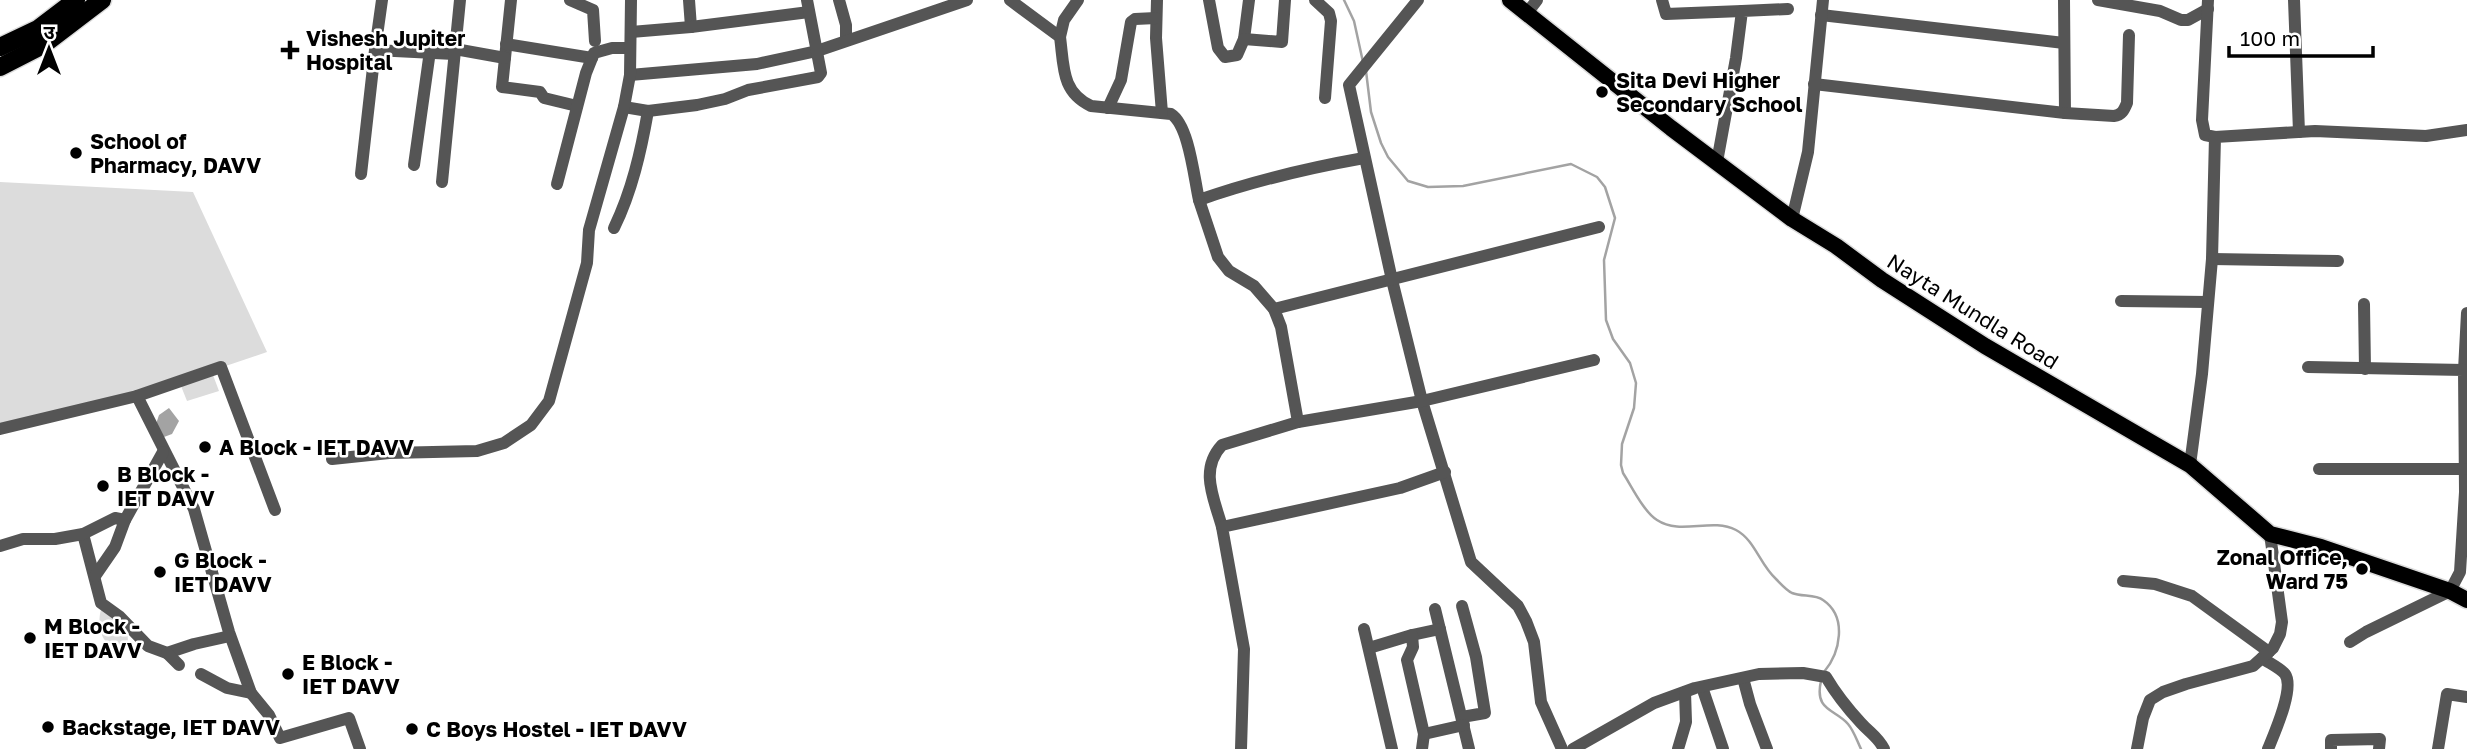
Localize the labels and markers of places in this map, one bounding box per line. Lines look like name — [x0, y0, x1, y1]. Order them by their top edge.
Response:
place label: Vishesh Jupiter Hospital — [306, 25, 465, 75]
marker: Vishesh Jupiter Hospital — [280, 40, 300, 60]
place label: Sita Devi Higher Secondary School — [1616, 67, 1803, 117]
marker: Sita Devi Higher Secondary School — [1594, 84, 1610, 100]
place label: School of Pharmacy, DAVV — [90, 128, 261, 178]
marker: School of Pharmacy, DAVV — [68, 145, 84, 161]
place label: A Block - IET DAVV — [219, 434, 414, 460]
marker: A Block - IET DAVV — [197, 439, 213, 455]
place label: B Block - IET DAVV — [117, 461, 215, 511]
marker: B Block - IET DAVV — [95, 478, 111, 494]
place label: Zonal Office, Ward 75 — [2217, 544, 2348, 594]
place label: G Block - IET DAVV — [174, 547, 272, 597]
marker: Zonal Office, Ward 75 — [2354, 561, 2370, 577]
marker: G Block - IET DAVV — [152, 564, 168, 580]
place label: M Block - IET DAVV — [44, 613, 142, 663]
marker: M Block - IET DAVV — [22, 630, 38, 646]
place label: E Block - IET DAVV — [302, 649, 400, 699]
marker: E Block - IET DAVV — [280, 666, 296, 682]
place label: Backstage, IET DAVV — [62, 714, 280, 740]
place label: C Boys Hostel - IET DAVV — [426, 716, 687, 742]
marker: Backstage, IET DAVV — [40, 719, 56, 735]
marker: C Boys Hostel - IET DAVV — [404, 721, 420, 737]

